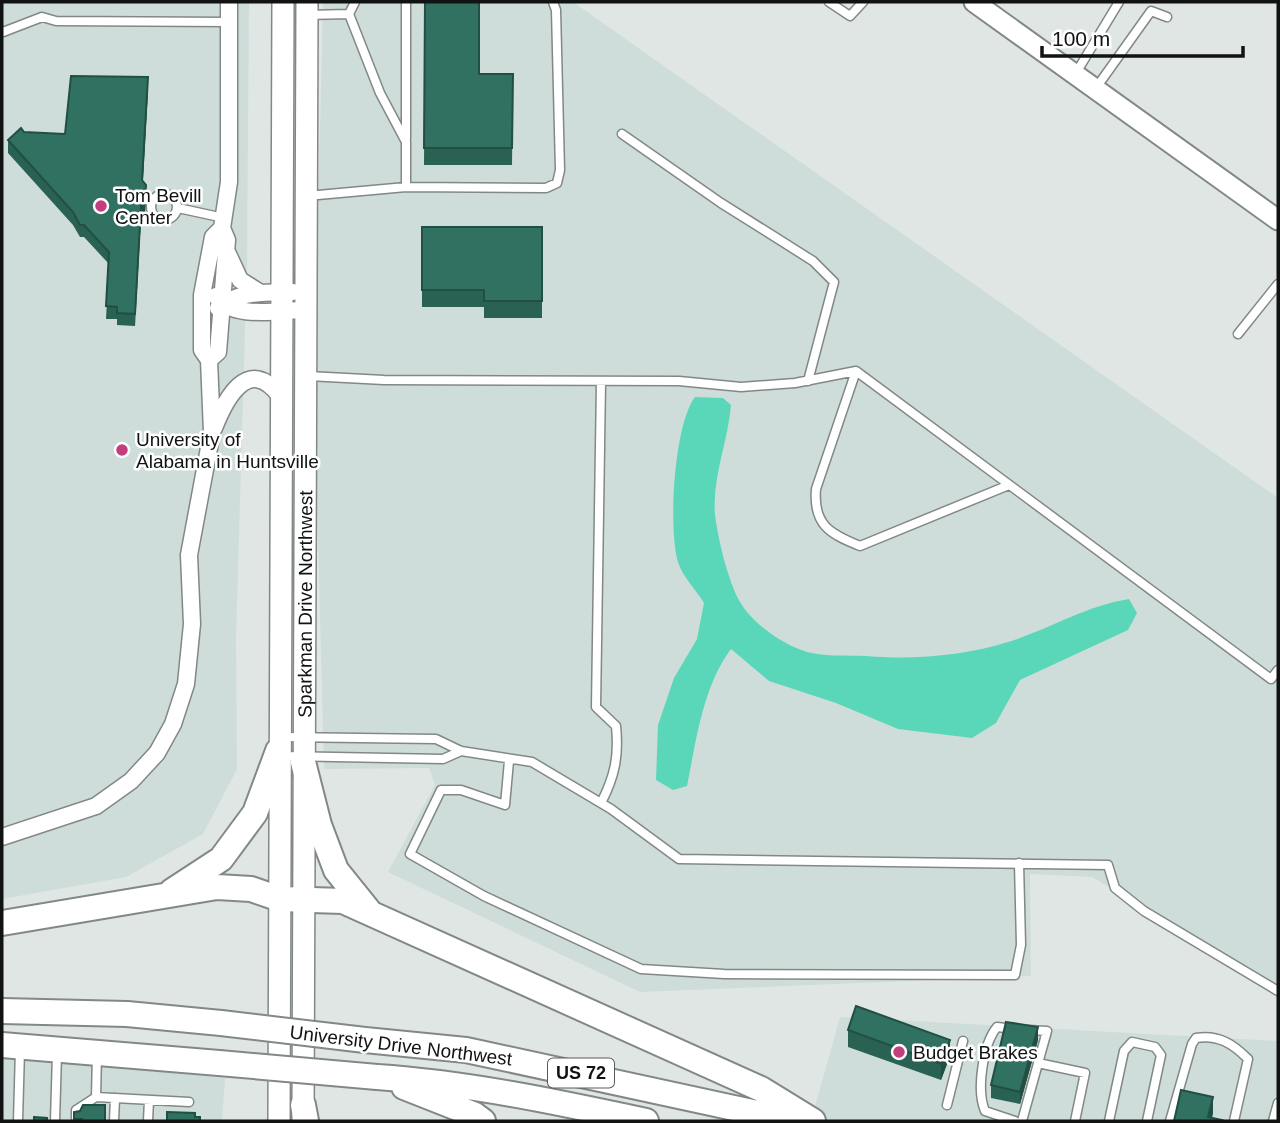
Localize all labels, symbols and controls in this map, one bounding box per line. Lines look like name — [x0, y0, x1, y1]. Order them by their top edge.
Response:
scale bar — [1042, 14, 1243, 58]
text: 100 m — [1052, 27, 1110, 50]
place label: Tom Bevill Center — [115, 185, 202, 228]
marker: Tom Bevill Center — [93, 198, 109, 214]
place label: University of Alabama in Huntsville — [136, 429, 319, 472]
marker: University of Alabama in Huntsville — [114, 442, 130, 458]
street label: Sparkman Drive Northwest — [294, 490, 316, 718]
street label: University Drive Northwest — [289, 1021, 514, 1070]
place label: Budget Brakes — [913, 1042, 1038, 1063]
marker: Budget Brakes — [891, 1044, 907, 1060]
road number: US 72 — [548, 1058, 614, 1088]

